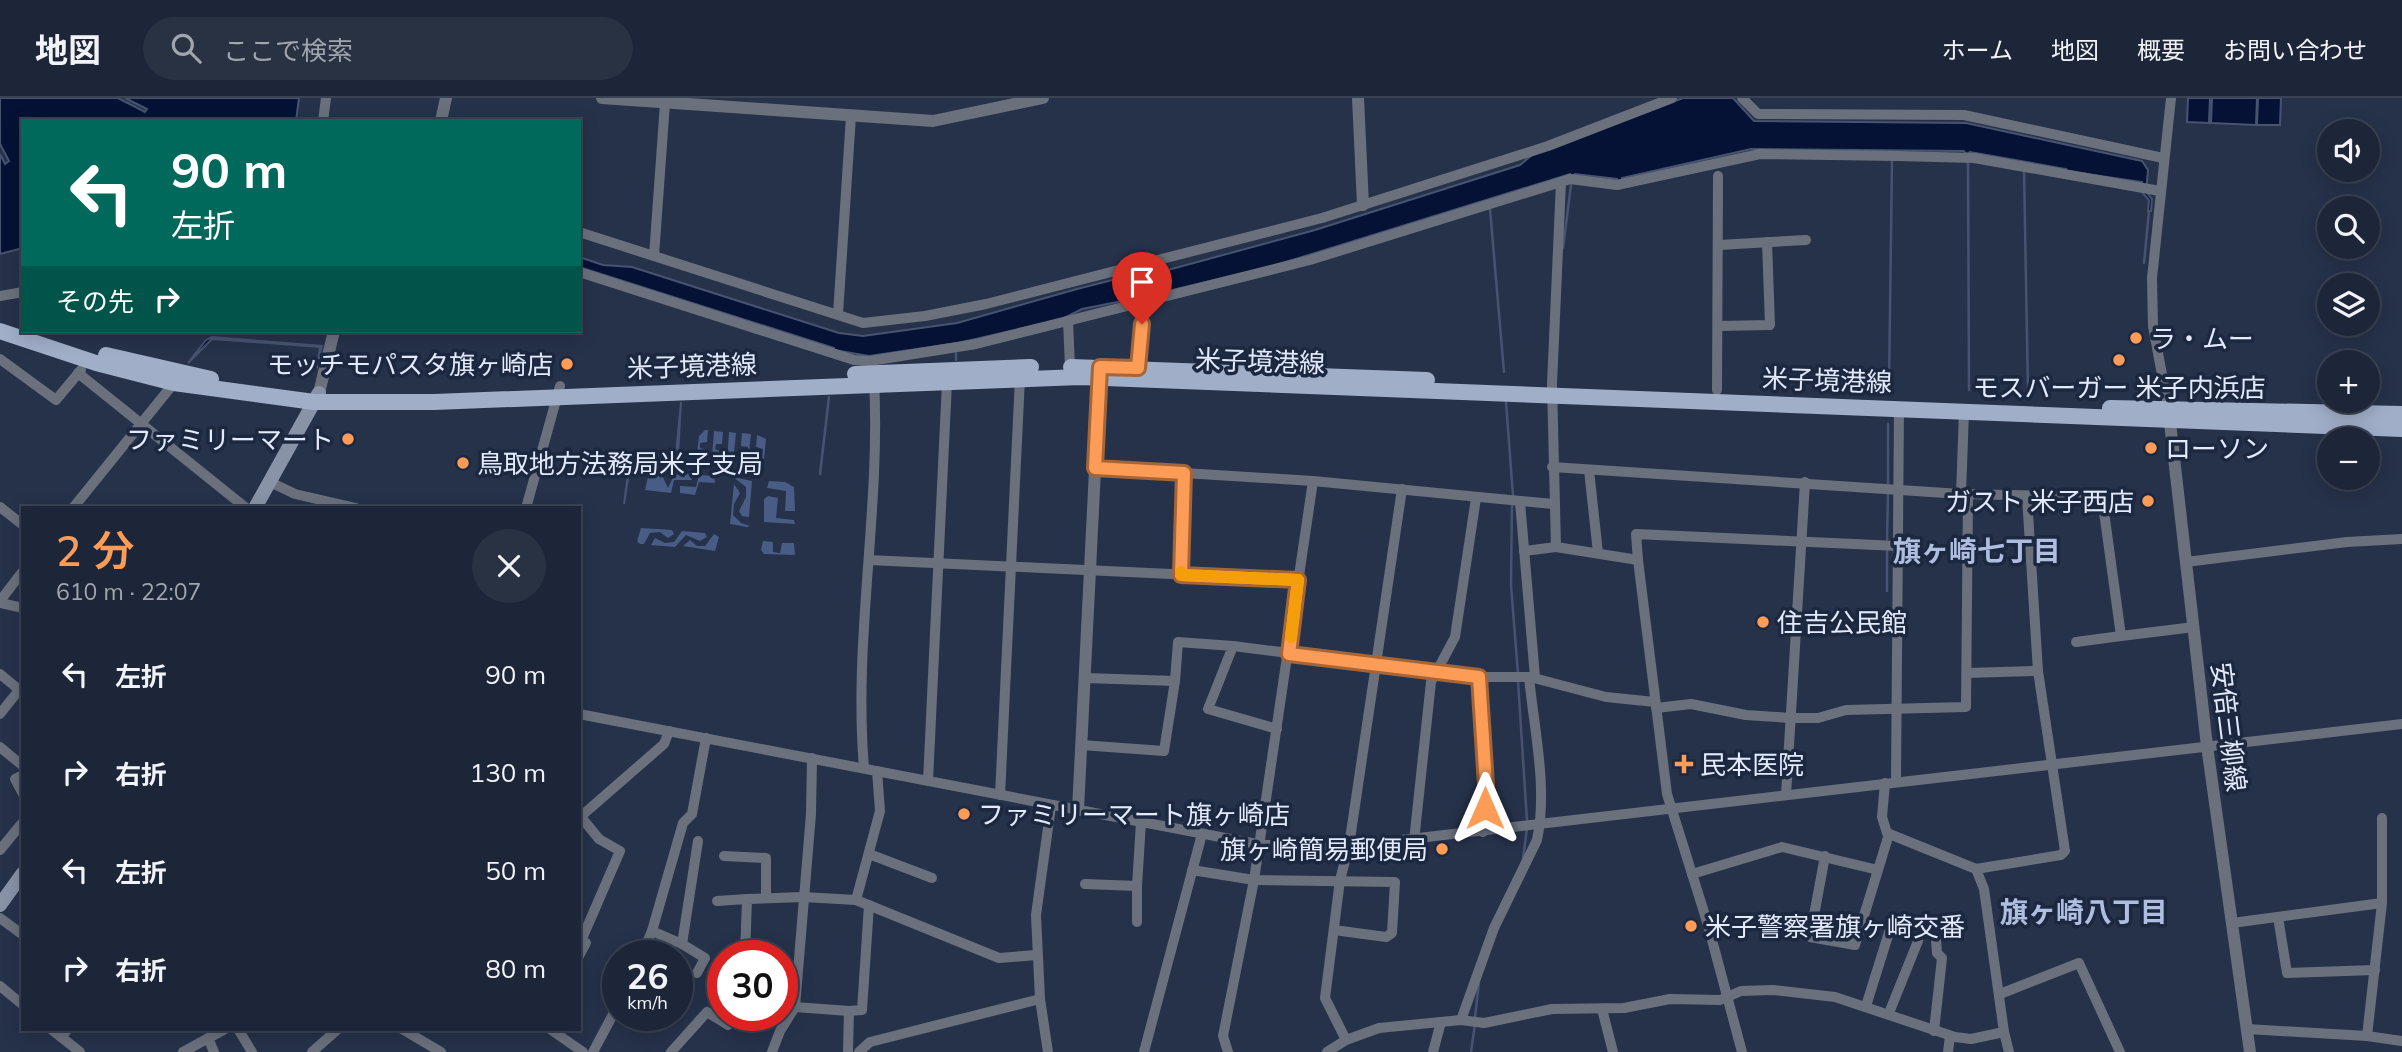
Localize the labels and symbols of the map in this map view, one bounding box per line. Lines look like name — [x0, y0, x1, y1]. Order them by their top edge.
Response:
pin — [1112, 252, 1172, 324]
place label: ラ・ムー — [2150, 322, 2254, 355]
marker: ラ・ムー — [2128, 330, 2144, 346]
street label: 米子境港線 — [1194, 342, 1326, 380]
street label: 米子境港線 — [626, 347, 758, 385]
place label: モッチモパスタ旗ヶ崎店 — [267, 348, 553, 381]
marker: モスバーガー 米子内浜店 — [2111, 352, 2127, 368]
marker: モッチモパスタ旗ヶ崎店 — [559, 356, 575, 372]
street label: 米子境港線 — [1761, 361, 1893, 399]
place label: モスバーガー 米子内浜店 — [1973, 371, 2265, 404]
place label: ファミリーマート — [126, 423, 334, 456]
marker: ファミリーマート — [340, 431, 356, 447]
place label: ローソン — [2165, 432, 2269, 465]
marker: ローソン — [2143, 440, 2159, 456]
place label: 鳥取地方法務局米子支局 — [477, 447, 763, 480]
marker: 鳥取地方法務局米子支局 — [455, 455, 471, 471]
place label: ガスト 米子西店 — [1945, 485, 2134, 518]
marker: ガスト 米子西店 — [2140, 493, 2156, 509]
district label: 旗ヶ崎七丁目 — [1893, 533, 2061, 568]
place label: 住吉公民館 — [1777, 606, 1907, 639]
marker: 住吉公民館 — [1755, 614, 1771, 630]
street label: 安倍三柳線 — [2205, 660, 2253, 794]
place label: 民本医院 — [1700, 748, 1804, 781]
marker: 民本医院 — [1674, 754, 1694, 774]
position arrow — [1448, 771, 1522, 845]
place label: ファミリーマート旗ヶ崎店 — [978, 798, 1290, 831]
marker: ファミリーマート旗ヶ崎店 — [956, 806, 972, 822]
place label: 旗ヶ崎簡易郵便局 — [1220, 833, 1428, 866]
marker: 旗ヶ崎簡易郵便局 — [1434, 841, 1450, 857]
district label: 旗ヶ崎八丁目 — [2000, 894, 2168, 929]
place label: 米子警察署旗ヶ崎交番 — [1705, 910, 1965, 943]
marker: 米子警察署旗ヶ崎交番 — [1683, 918, 1699, 934]
speed limit sign: 30 — [707, 940, 798, 1031]

